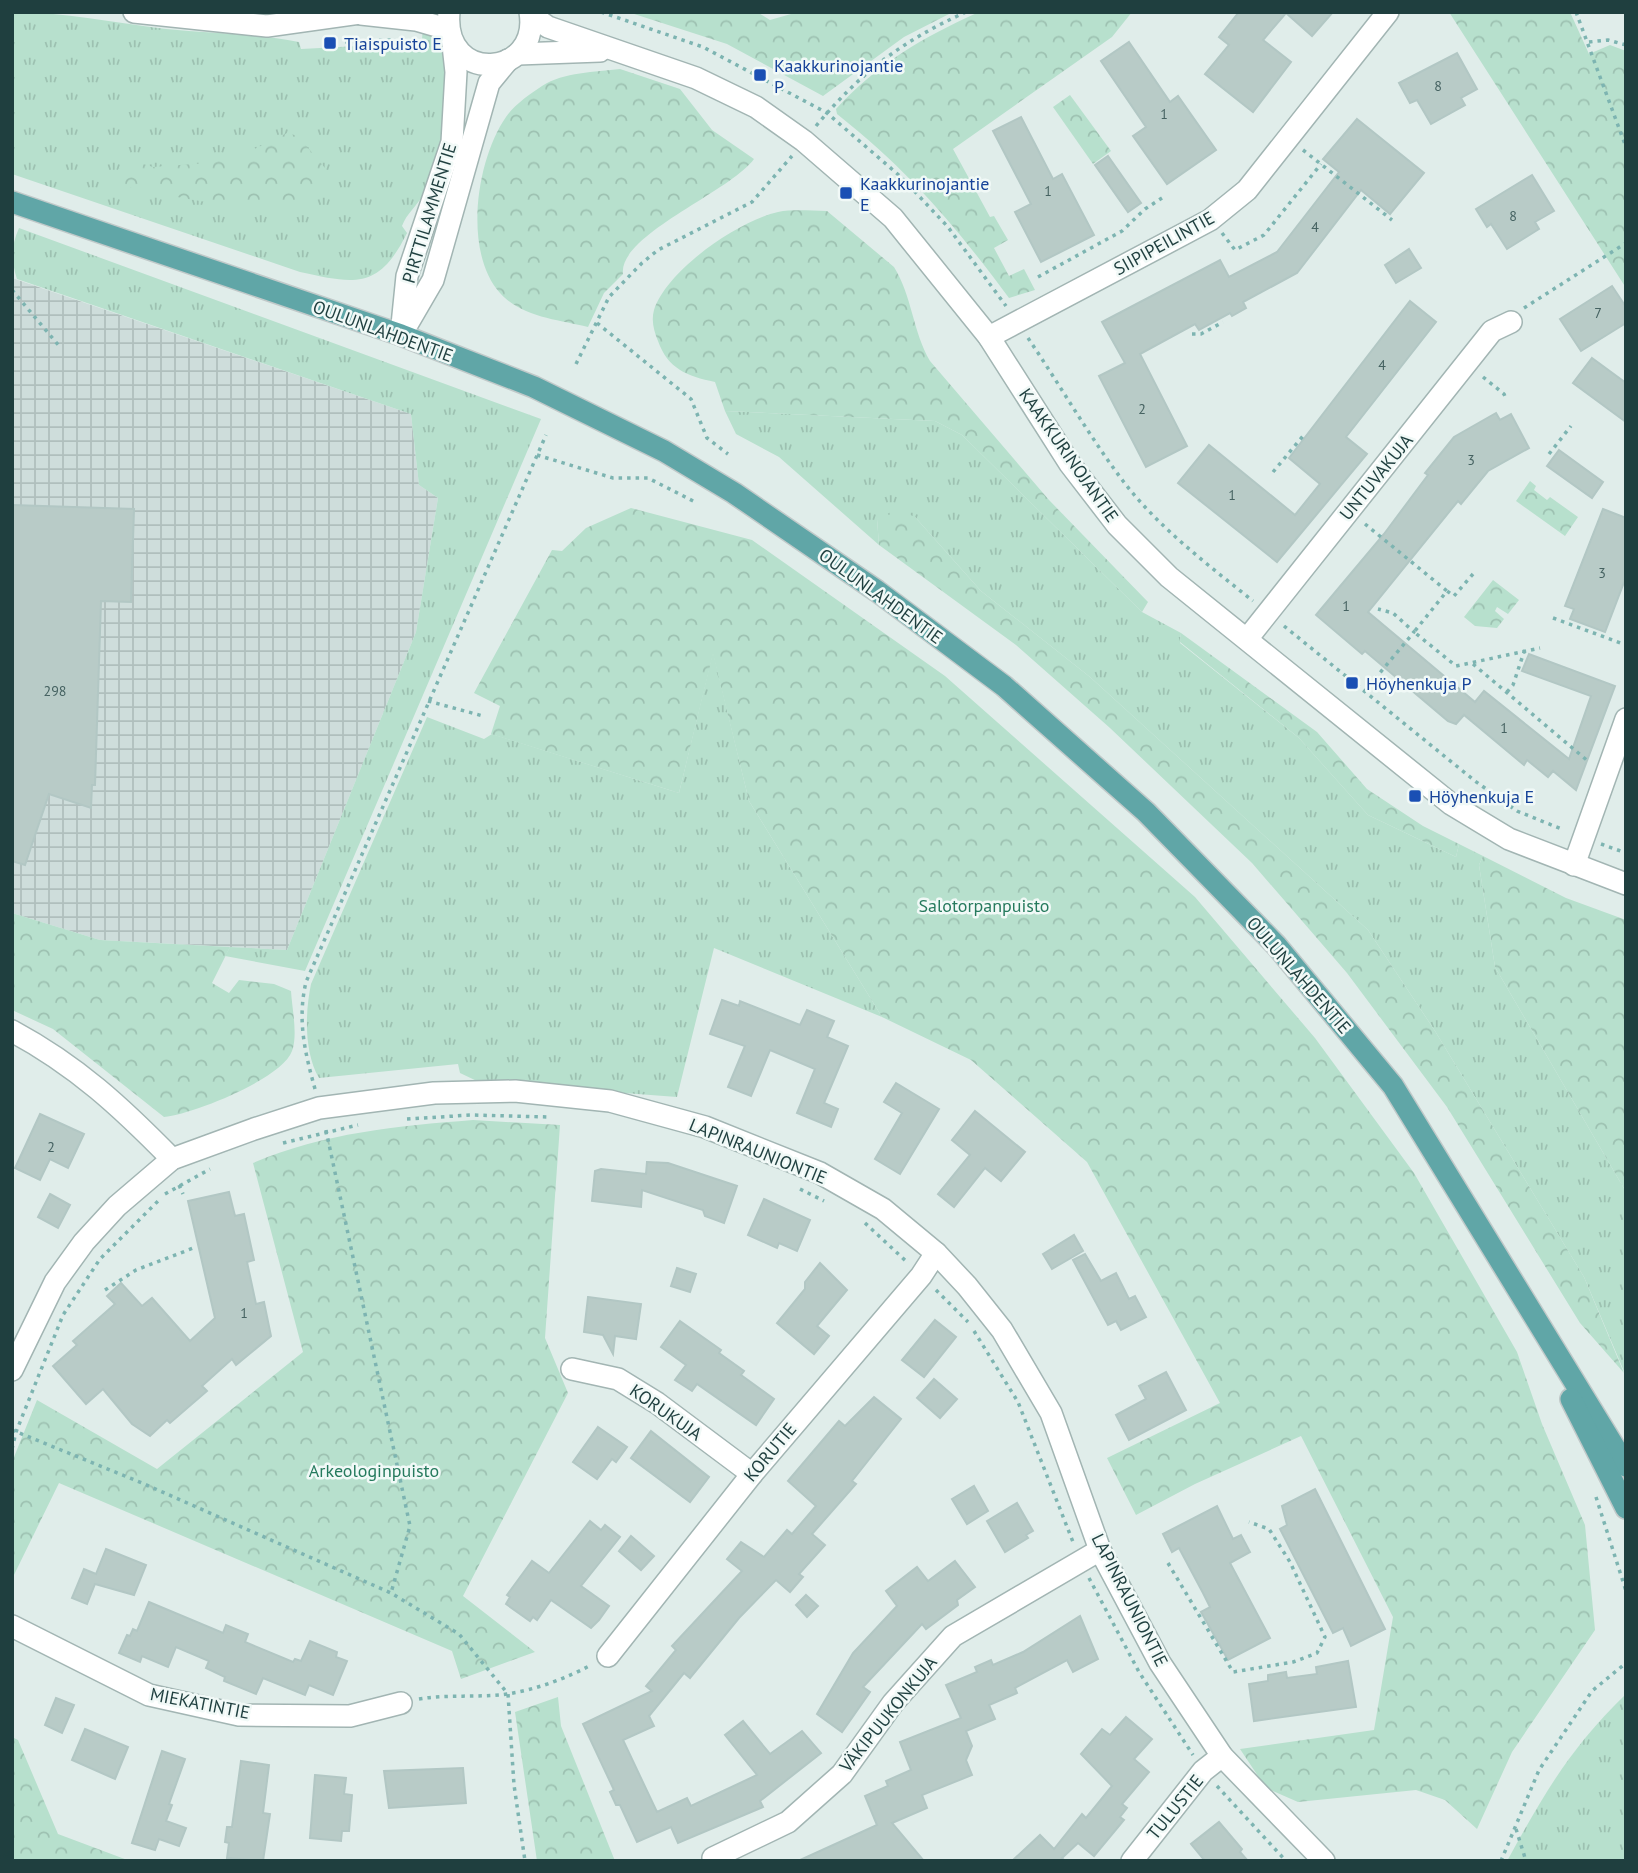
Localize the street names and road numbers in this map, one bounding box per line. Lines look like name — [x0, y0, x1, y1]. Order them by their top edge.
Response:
street label: PIRTTILAMMENTIE — [397, 140, 461, 286]
street label: SIIPIPEILINTIE — [1110, 206, 1218, 280]
street label: OULUNLAHDENTIE — [310, 295, 456, 367]
street label: KAAKKURINOJANTIE — [1014, 384, 1124, 526]
street label: UNTUVAKUJA — [1334, 429, 1418, 525]
street label: OULUNLAHDENTIE — [815, 543, 947, 649]
street label: OULUNLAHDENTIE — [1242, 912, 1356, 1038]
street label: LAPINRAUNIONTIE — [686, 1113, 830, 1189]
street label: KORUKUJA — [625, 1379, 707, 1446]
street label: KORUTIE — [739, 1418, 801, 1486]
street label: LAPINRAUNIONTIE — [1086, 1529, 1174, 1671]
street label: VÄKIPUUKONKUJA — [834, 1651, 942, 1777]
street label: MIEKATINTIE — [148, 1682, 252, 1724]
street label: TULUSTIE — [1142, 1770, 1208, 1844]

